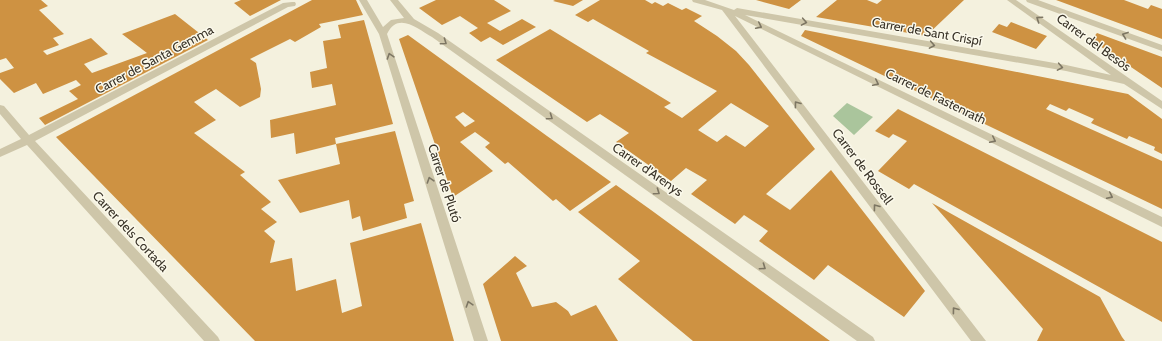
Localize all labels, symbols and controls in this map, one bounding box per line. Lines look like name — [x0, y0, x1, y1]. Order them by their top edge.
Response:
street label: Carrer del Besòs — [1054, 10, 1135, 75]
street label: Carrer de Sant Crispí — [871, 13, 983, 49]
one-way arrow — [1036, 16, 1043, 24]
one-way arrow — [801, 18, 807, 26]
street label: Carrer de Santa Gemma — [92, 21, 217, 97]
one-way arrow — [755, 21, 763, 29]
one-way arrow — [1122, 31, 1129, 40]
one-way arrow — [440, 37, 447, 45]
one-way arrow — [929, 40, 935, 49]
one-way arrow — [386, 53, 395, 60]
one-way arrow — [1057, 63, 1063, 71]
street label: Carrer de Fastenrath — [883, 65, 989, 127]
one-way arrow — [872, 78, 879, 86]
one-way arrow — [795, 101, 802, 108]
one-way arrow — [546, 112, 553, 119]
street label: Carrer de Rossell — [829, 125, 897, 207]
one-way arrow — [989, 135, 996, 143]
street label: Carrer d'Arenys — [610, 139, 687, 200]
street label: Carrer de Plutó — [425, 142, 465, 224]
one-way arrow — [426, 177, 435, 184]
street label: Carrer dels Cortada — [90, 187, 173, 275]
one-way arrow — [652, 187, 659, 194]
one-way arrow — [1106, 191, 1113, 199]
one-way arrow — [874, 204, 881, 211]
one-way arrow — [758, 262, 765, 269]
one-way arrow — [465, 301, 474, 308]
one-way arrow — [953, 307, 960, 314]

